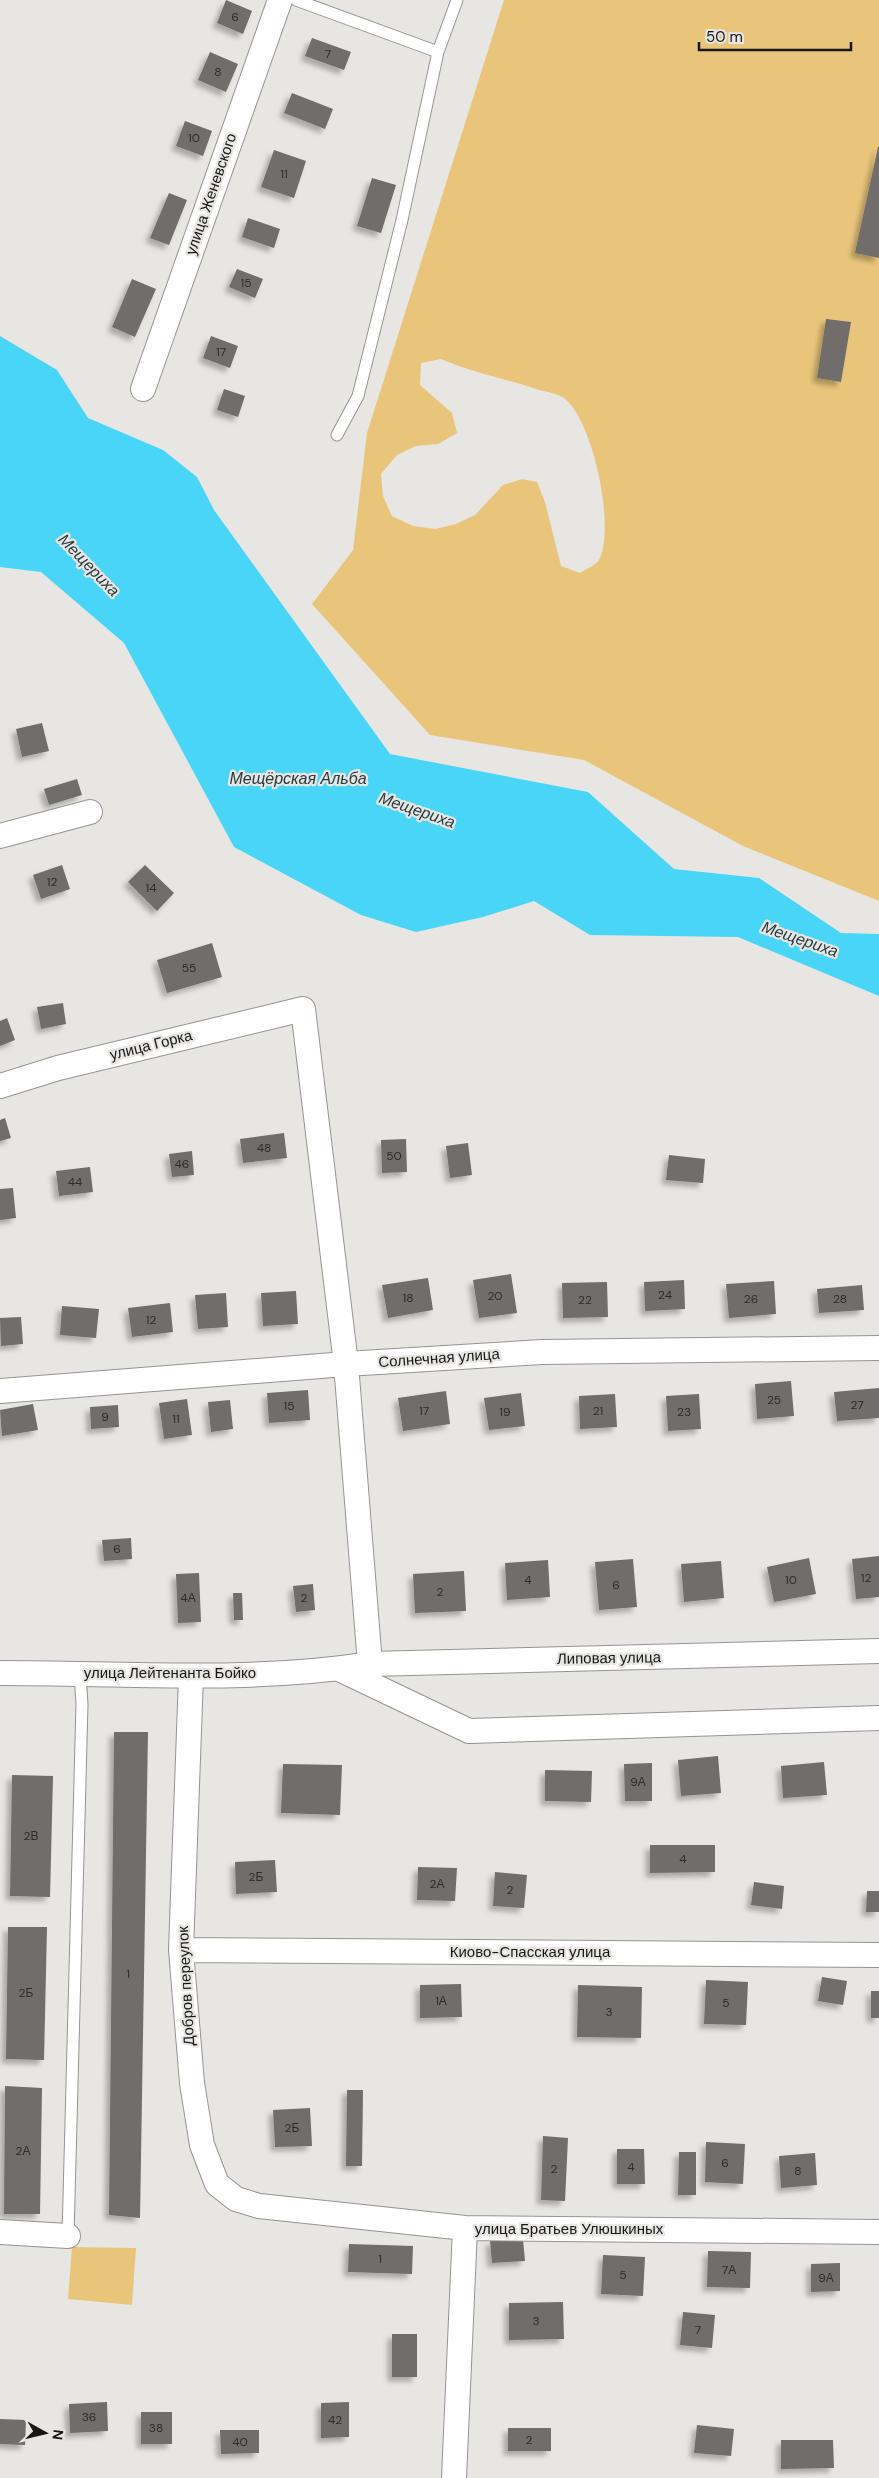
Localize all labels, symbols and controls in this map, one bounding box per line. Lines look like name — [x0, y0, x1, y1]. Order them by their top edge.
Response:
house number: 6 — [231, 9, 239, 25]
scale bar — [699, 20, 852, 52]
text: 50 m — [706, 27, 743, 47]
house number: 7 — [325, 46, 331, 62]
house number: 8 — [214, 64, 222, 80]
street label: улица Женевского — [181, 130, 241, 258]
house number: 10 — [188, 130, 200, 146]
house number: 11 — [280, 166, 288, 182]
house number: 15 — [240, 275, 252, 291]
house number: 17 — [216, 344, 226, 360]
water label: Мещериха — [54, 529, 124, 601]
water label: Мещёрская Альба — [229, 768, 367, 789]
water label: Мещериха — [376, 787, 458, 833]
house number: 12 — [47, 874, 57, 890]
house number: 14 — [145, 880, 157, 896]
water label: Мещериха — [759, 916, 841, 962]
house number: 55 — [182, 960, 196, 976]
street label: улица Горка — [108, 1025, 195, 1065]
house number: 48 — [257, 1140, 271, 1156]
house number: 50 — [386, 1148, 402, 1164]
house number: 46 — [175, 1156, 189, 1172]
house number: 44 — [68, 1174, 82, 1190]
house number: 24 — [658, 1287, 672, 1303]
house number: 20 — [487, 1288, 503, 1304]
house number: 18 — [402, 1290, 414, 1306]
house number: 26 — [744, 1291, 758, 1307]
house number: 28 — [833, 1291, 847, 1307]
house number: 22 — [578, 1292, 592, 1308]
house number: 12 — [146, 1312, 156, 1328]
street label: Солнечная улица — [378, 1344, 501, 1372]
house number: 25 — [767, 1392, 781, 1408]
house number: 27 — [850, 1397, 864, 1413]
house number: 15 — [283, 1398, 295, 1414]
house number: 17 — [419, 1403, 429, 1419]
house number: 21 — [593, 1403, 603, 1419]
house number: 19 — [499, 1404, 511, 1420]
house number: 23 — [677, 1404, 691, 1420]
house number: 9 — [101, 1409, 109, 1425]
house number: 11 — [172, 1411, 180, 1427]
house number: 6 — [113, 1541, 121, 1557]
house number: 12 — [861, 1570, 871, 1586]
house number: 4 — [524, 1572, 532, 1588]
house number: 10 — [785, 1572, 797, 1588]
house number: 6 — [612, 1577, 620, 1593]
house number: 2 — [437, 1584, 444, 1600]
house number: 4А — [180, 1590, 196, 1606]
house number: 2 — [301, 1590, 308, 1606]
street label: Липовая улица — [557, 1647, 662, 1669]
street label: улица Лейтенанта Бойко — [84, 1663, 256, 1683]
house number: 9А — [630, 1774, 646, 1790]
house number: 2В — [24, 1828, 38, 1844]
house number: 4 — [679, 1851, 687, 1867]
house number: 2Б — [249, 1869, 264, 1885]
house number: 2А — [430, 1876, 444, 1892]
house number: 2 — [507, 1882, 514, 1898]
street label: Добров переулок — [173, 1925, 199, 2046]
street label: Киово-Спасская улица — [450, 1942, 611, 1962]
house number: 1 — [126, 1966, 130, 1982]
house number: 2Б — [19, 1985, 34, 2001]
house number: 1А — [435, 1993, 447, 2009]
house number: 5 — [722, 1995, 730, 2011]
house number: 3 — [605, 2004, 613, 2020]
house number: 2Б — [285, 2120, 300, 2136]
house number: 2А — [16, 2143, 30, 2159]
house number: 6 — [721, 2155, 729, 2171]
house number: 4 — [627, 2159, 635, 2175]
house number: 2 — [551, 2161, 558, 2177]
house number: 8 — [794, 2163, 802, 2179]
street label: улица Братьев Улюшкиных — [475, 2219, 664, 2239]
house number: 1 — [378, 2251, 382, 2267]
house number: 7А — [722, 2262, 736, 2278]
house number: 5 — [619, 2267, 627, 2283]
house number: 9А — [818, 2270, 834, 2286]
house number: 3 — [532, 2313, 540, 2329]
house number: 7 — [695, 2322, 701, 2338]
north arrow — [20, 2408, 70, 2458]
house number: 36 — [82, 2409, 96, 2425]
house number: 42 — [328, 2412, 342, 2428]
house number: 38 — [149, 2420, 163, 2436]
text: N — [48, 2428, 67, 2441]
house number: 2 — [526, 2432, 533, 2448]
house number: 40 — [232, 2434, 248, 2450]

